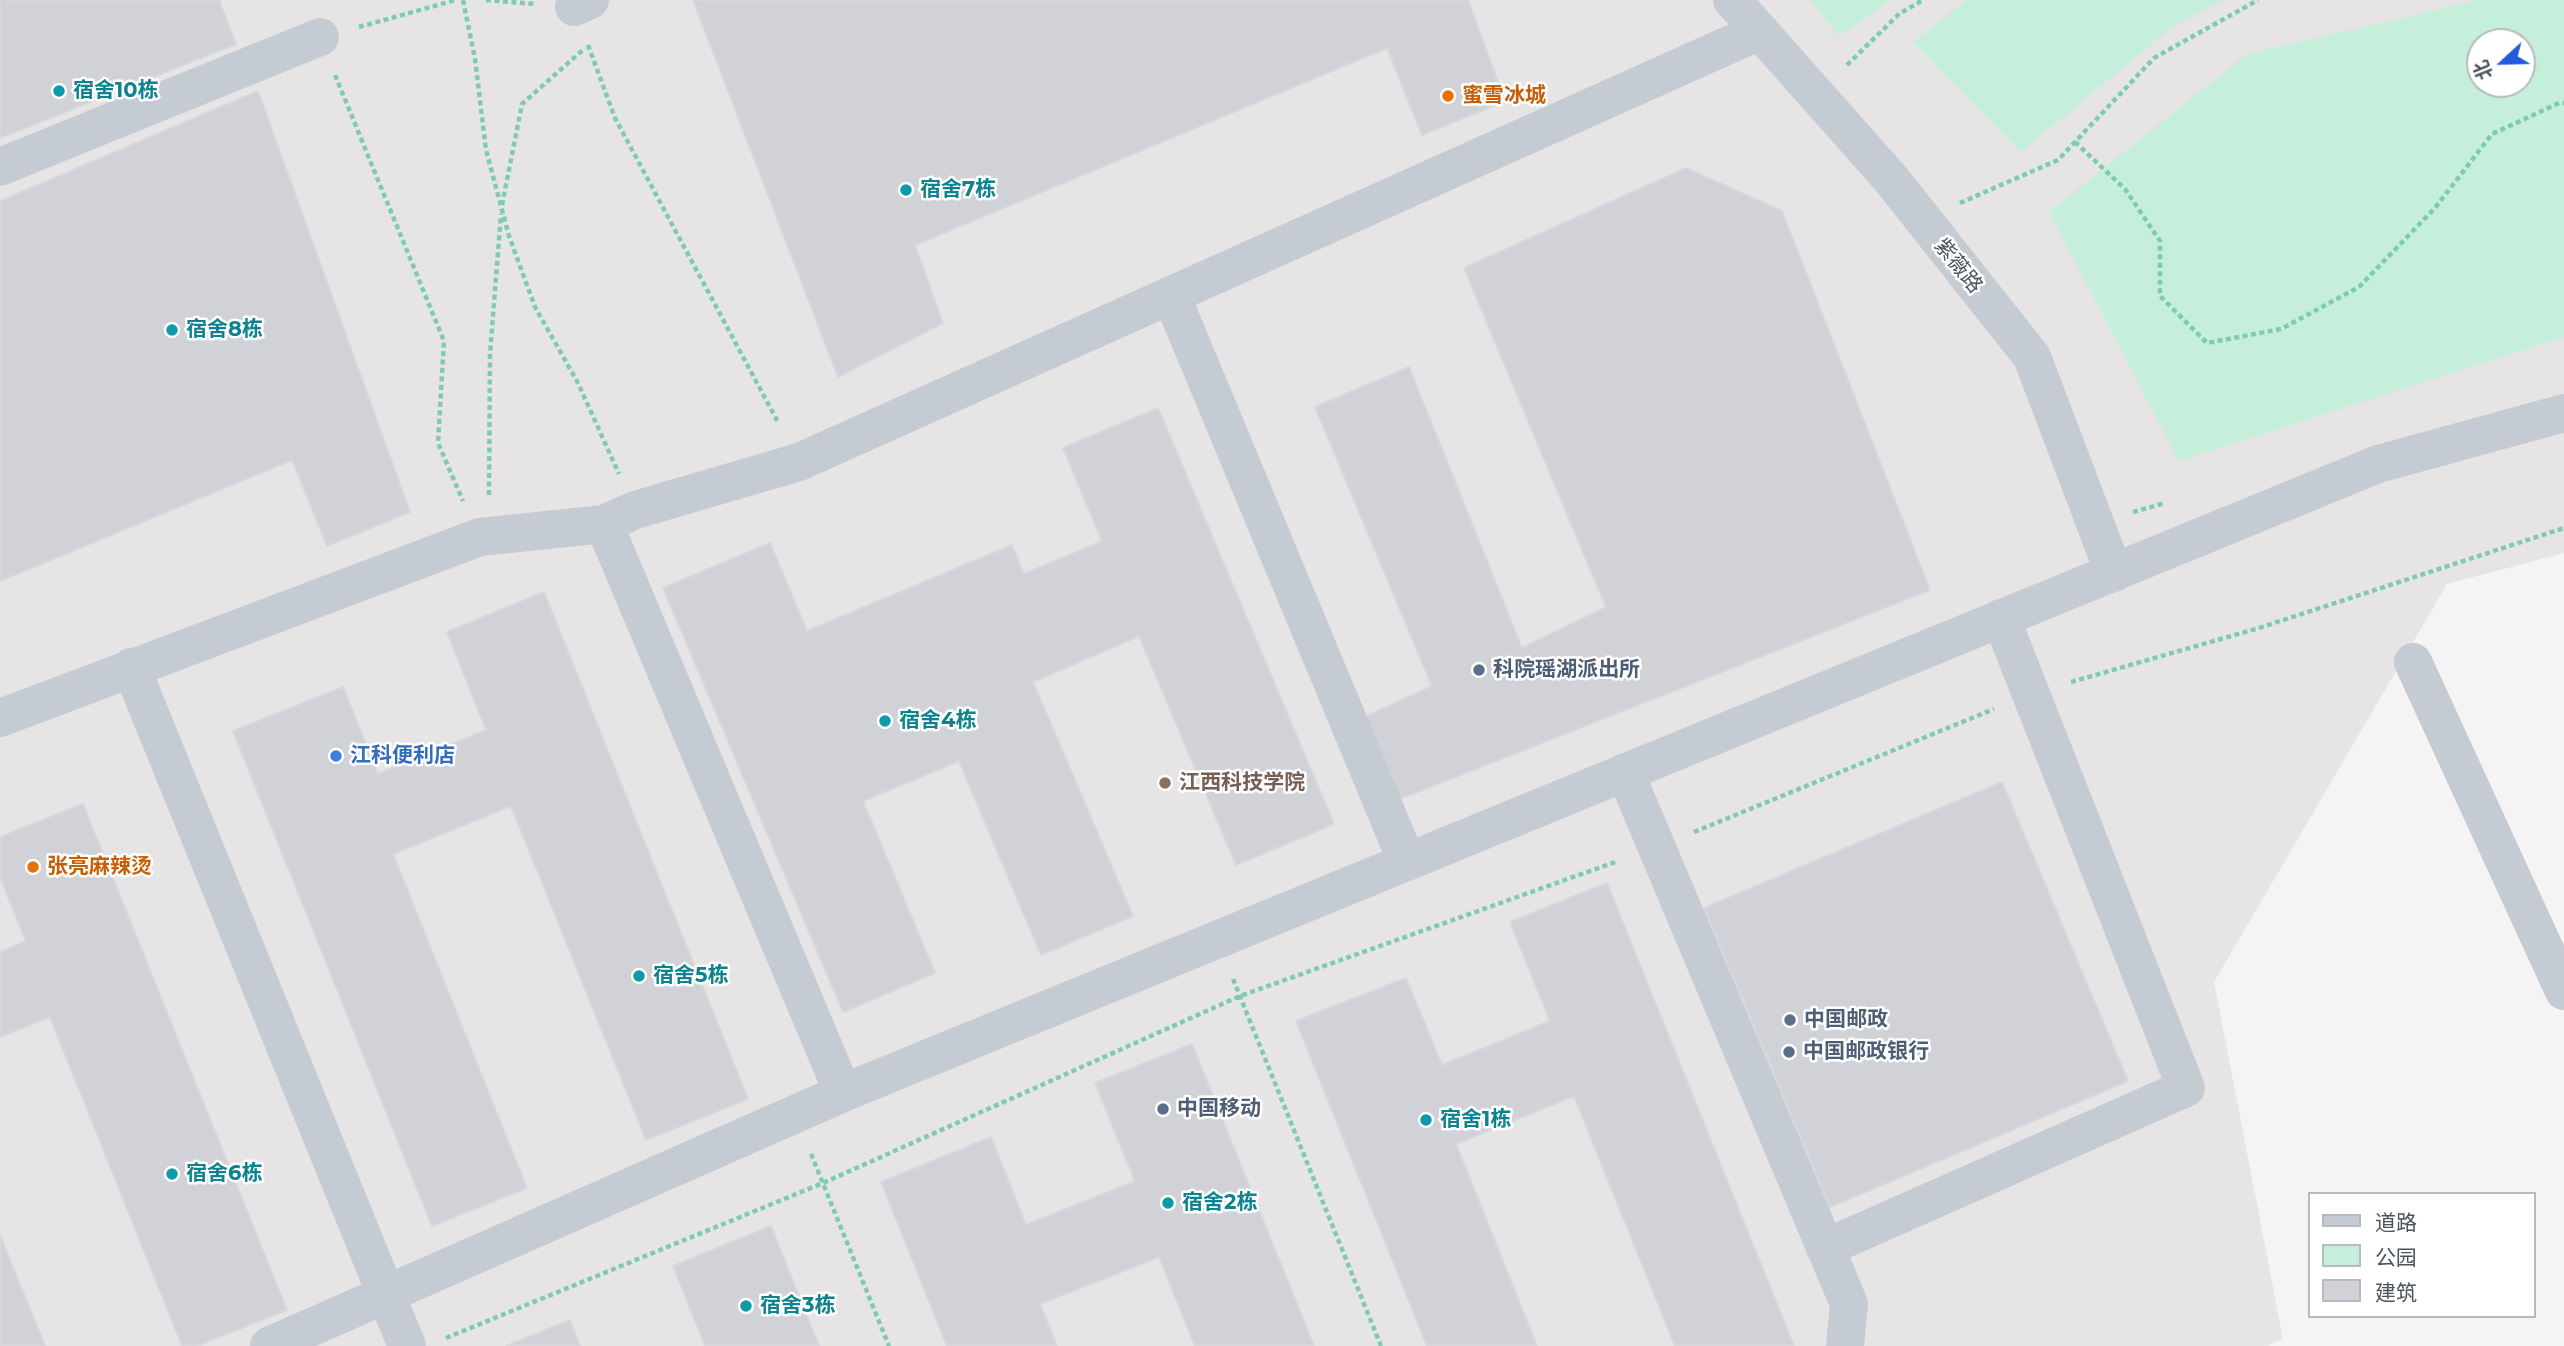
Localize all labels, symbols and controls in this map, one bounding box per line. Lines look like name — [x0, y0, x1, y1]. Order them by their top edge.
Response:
north arrow — [2466, 28, 2536, 98]
text: 北 — [2469, 57, 2497, 83]
place label: 宿舍10栋 — [73, 78, 158, 104]
marker: 宿舍10栋 — [51, 83, 67, 99]
place label: 蜜雪冰城 — [1462, 83, 1546, 109]
marker: 蜜雪冰城 — [1440, 88, 1456, 104]
place label: 宿舍7栋 — [920, 177, 996, 203]
marker: 宿舍7栋 — [898, 182, 914, 198]
street label: 紫薇路 — [1928, 234, 1988, 298]
place label: 宿舍8栋 — [186, 317, 263, 343]
marker: 宿舍8栋 — [164, 322, 180, 338]
place label: 科院瑶湖派出所 — [1493, 657, 1640, 683]
marker: 科院瑶湖派出所 — [1471, 662, 1487, 678]
place label: 宿舍4栋 — [899, 708, 976, 734]
marker: 宿舍4栋 — [877, 713, 893, 729]
place label: 江科便利店 — [350, 743, 455, 769]
marker: 江科便利店 — [328, 748, 344, 764]
place label: 江西科技学院 — [1179, 770, 1305, 796]
marker: 江西科技学院 — [1157, 775, 1173, 791]
place label: 张亮麻辣烫 — [47, 854, 152, 880]
marker: 张亮麻辣烫 — [25, 859, 41, 875]
place label: 宿舍5栋 — [653, 963, 728, 989]
marker: 宿舍5栋 — [631, 968, 647, 984]
place label: 中国邮政 — [1804, 1007, 1888, 1033]
marker: 中国邮政 — [1782, 1012, 1798, 1028]
place label: 中国邮政银行 — [1803, 1039, 1929, 1065]
marker: 中国邮政银行 — [1781, 1044, 1797, 1060]
place label: 中国移动 — [1177, 1096, 1261, 1122]
marker: 中国移动 — [1155, 1101, 1171, 1117]
place label: 宿舍1栋 — [1440, 1107, 1511, 1133]
marker: 宿舍1栋 — [1418, 1112, 1434, 1128]
place label: 宿舍6栋 — [186, 1161, 262, 1187]
marker: 宿舍6栋 — [164, 1166, 180, 1182]
place label: 宿舍2栋 — [1182, 1190, 1257, 1216]
legend — [2308, 1192, 2536, 1318]
marker: 宿舍2栋 — [1160, 1195, 1176, 1211]
text: 道路 — [2375, 1210, 2417, 1235]
text: 公园 — [2375, 1245, 2417, 1270]
text: 建筑 — [2375, 1280, 2417, 1305]
place label: 宿舍3栋 — [760, 1293, 835, 1319]
marker: 宿舍3栋 — [738, 1298, 754, 1314]

